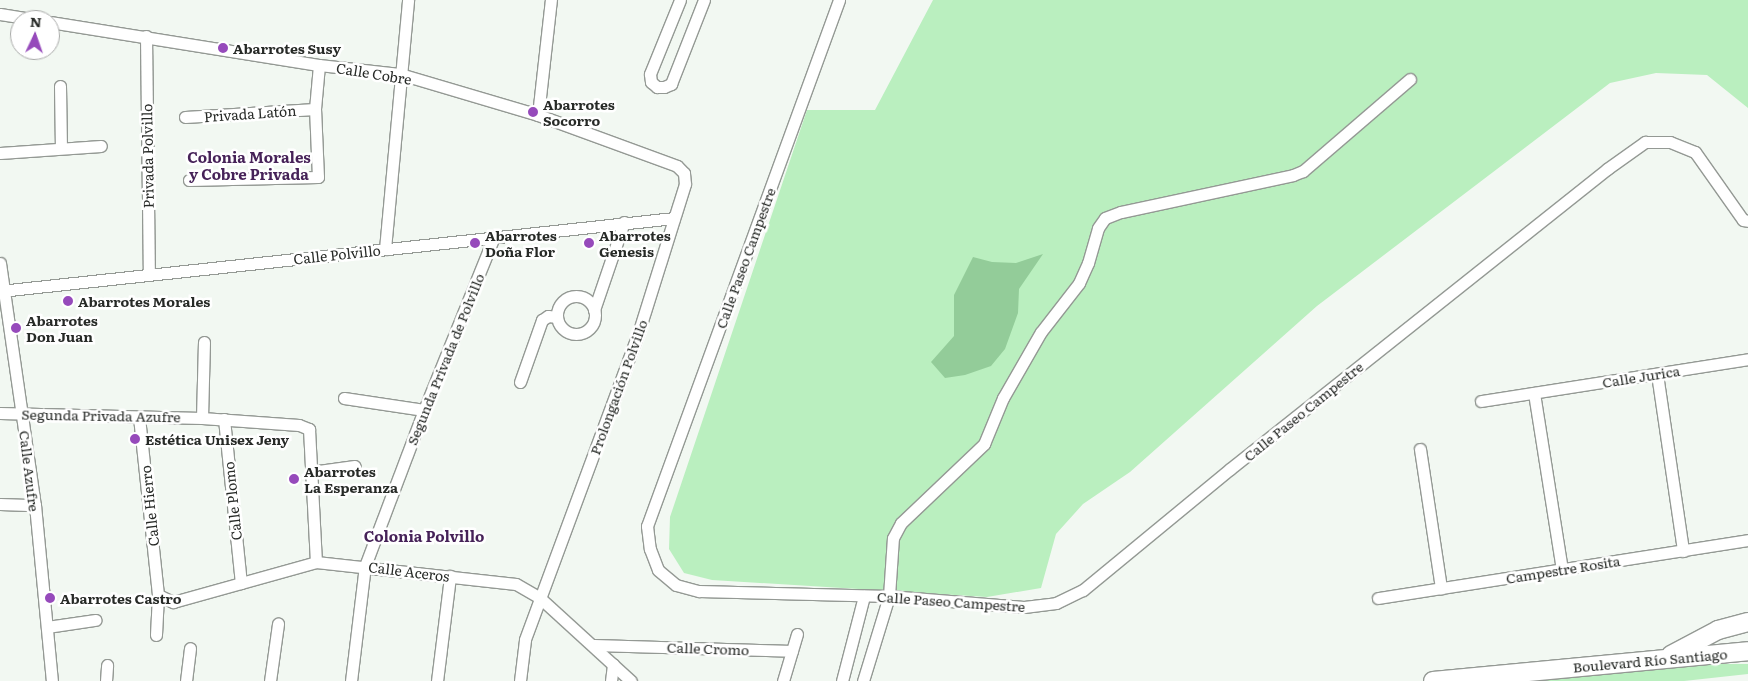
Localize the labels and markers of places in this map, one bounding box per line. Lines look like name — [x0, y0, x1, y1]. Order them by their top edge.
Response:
place label: Abarrotes Susy — [233, 40, 341, 56]
marker: Abarrotes Susy — [217, 42, 229, 54]
place label: Abarrotes Socorro — [543, 96, 615, 128]
marker: Abarrotes Socorro — [527, 106, 539, 118]
place label: Abarrotes Doña Flor — [485, 227, 557, 260]
place label: Abarrotes Genesis — [599, 227, 671, 260]
marker: Abarrotes Doña Flor — [469, 237, 481, 249]
marker: Abarrotes Genesis — [583, 237, 595, 249]
place label: Abarrotes Morales — [78, 293, 210, 309]
marker: Abarrotes Morales — [62, 295, 74, 307]
place label: Abarrotes Don Juan — [26, 312, 98, 344]
marker: Abarrotes Don Juan — [10, 322, 22, 334]
place label: Estética Unisex Jeny — [145, 431, 289, 447]
marker: Estética Unisex Jeny — [129, 433, 141, 445]
place label: Abarrotes La Esperanza — [304, 463, 398, 496]
marker: Abarrotes La Esperanza — [288, 473, 300, 485]
place label: Abarrotes Castro — [60, 590, 181, 606]
marker: Abarrotes Castro — [44, 592, 56, 604]

